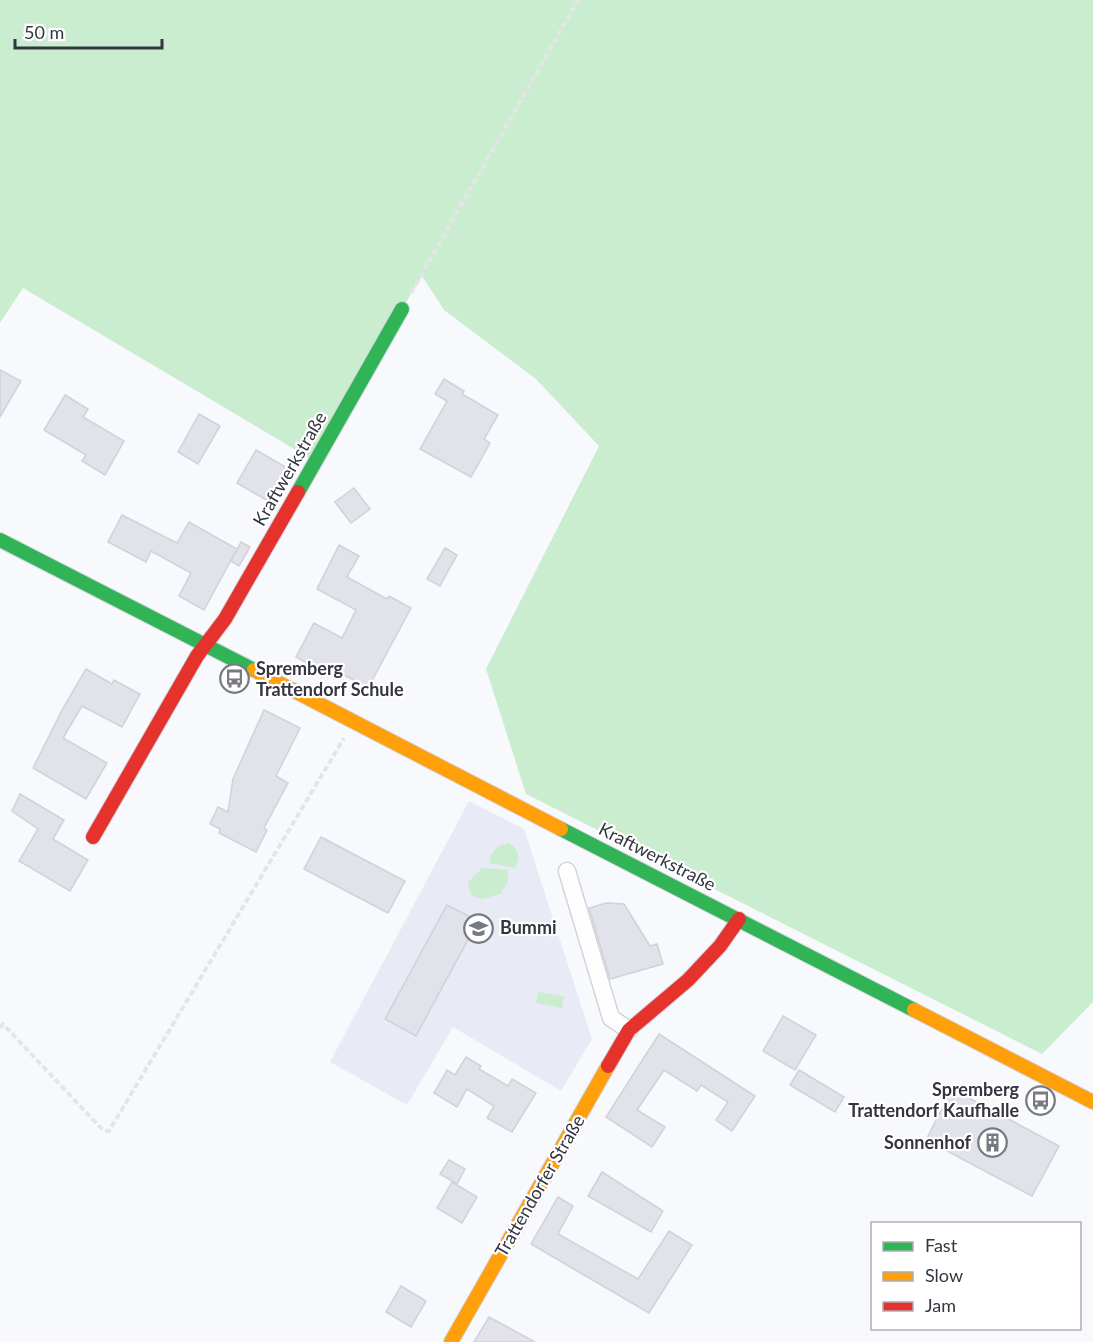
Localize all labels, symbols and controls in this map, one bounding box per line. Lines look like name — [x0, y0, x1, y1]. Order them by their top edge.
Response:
scale bar — [15, 12, 162, 50]
text: 50 m — [24, 21, 64, 43]
street label: Kraftwerkstraße — [248, 407, 331, 530]
place label: Spremberg Trattendorf Schule — [256, 657, 404, 700]
bus stop icon: Spremberg Trattendorf Schule — [219, 663, 251, 695]
street label: Kraftwerkstraße — [595, 817, 720, 895]
school or university icon: Bummi — [463, 912, 495, 944]
place label: Bummi — [500, 916, 557, 938]
place label: Spremberg Trattendorf Kaufhalle — [848, 1078, 1019, 1121]
bus stop icon: Spremberg Trattendorf Kaufhalle — [1024, 1084, 1056, 1116]
street label: Trattendorfer Straße — [490, 1111, 589, 1260]
building icon: Sonnenhof — [976, 1127, 1008, 1159]
place label: Sonnenhof — [884, 1131, 972, 1153]
legend — [871, 1222, 1081, 1330]
text: Fast — [925, 1234, 958, 1256]
text: Slow — [925, 1264, 963, 1286]
text: Jam — [925, 1294, 956, 1316]

